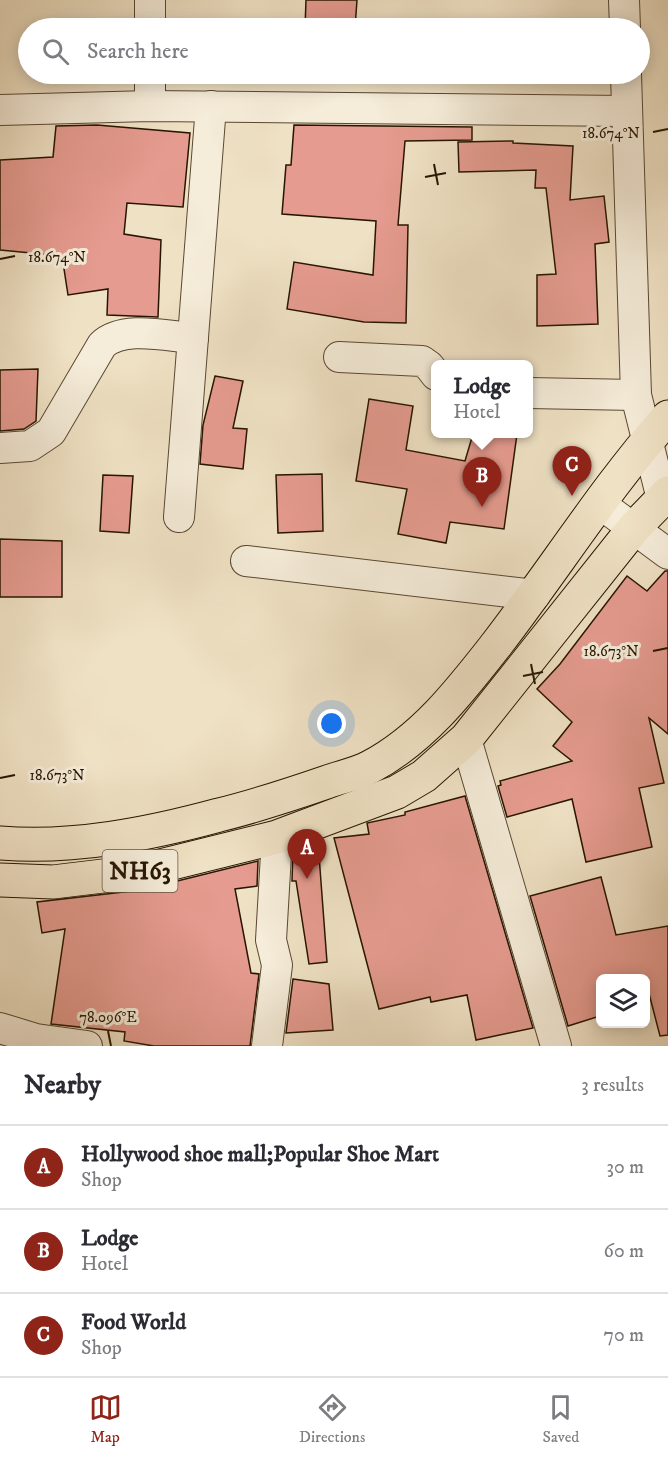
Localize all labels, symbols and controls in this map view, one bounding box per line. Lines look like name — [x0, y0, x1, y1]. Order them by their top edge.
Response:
search box — [18, 18, 650, 84]
icon: search — [39, 35, 72, 68]
text: Search here — [87, 38, 189, 65]
text: 18.674°N — [582, 124, 640, 143]
text: 18.674°N — [28, 248, 86, 267]
popup — [431, 360, 533, 438]
text: Lodge — [453, 373, 511, 400]
text: Hotel — [453, 400, 500, 425]
pin: C — [552, 446, 592, 496]
pin: B — [462, 458, 502, 507]
text: 18.673°N — [584, 642, 638, 661]
your location — [317, 709, 346, 738]
text: 18.673°N — [30, 766, 84, 785]
pin: A — [288, 830, 326, 879]
road number: NH63 — [102, 850, 178, 892]
map controls — [596, 974, 650, 1028]
button: layers — [596, 974, 650, 1028]
text: 78.096°E — [79, 1008, 137, 1027]
text: Nearby — [24, 1069, 101, 1102]
text: 3 results — [581, 1073, 644, 1098]
text: Hollywood shoe mall;Popular Shoe Mart — [81, 1141, 439, 1168]
text: A — [37, 1155, 50, 1180]
text: 30 m — [606, 1155, 644, 1180]
text: Shop — [81, 1168, 122, 1193]
text: Lodge — [81, 1225, 138, 1252]
text: B — [37, 1239, 50, 1264]
text: 60 m — [604, 1239, 644, 1264]
text: Hotel — [81, 1252, 128, 1277]
text: Food World — [81, 1309, 186, 1336]
text: C — [37, 1323, 50, 1348]
text: 70 m — [603, 1323, 644, 1348]
text: Shop — [81, 1336, 122, 1361]
tab: Map — [89, 1391, 122, 1447]
tab: Directions — [299, 1391, 365, 1447]
tab: Saved — [543, 1391, 579, 1447]

